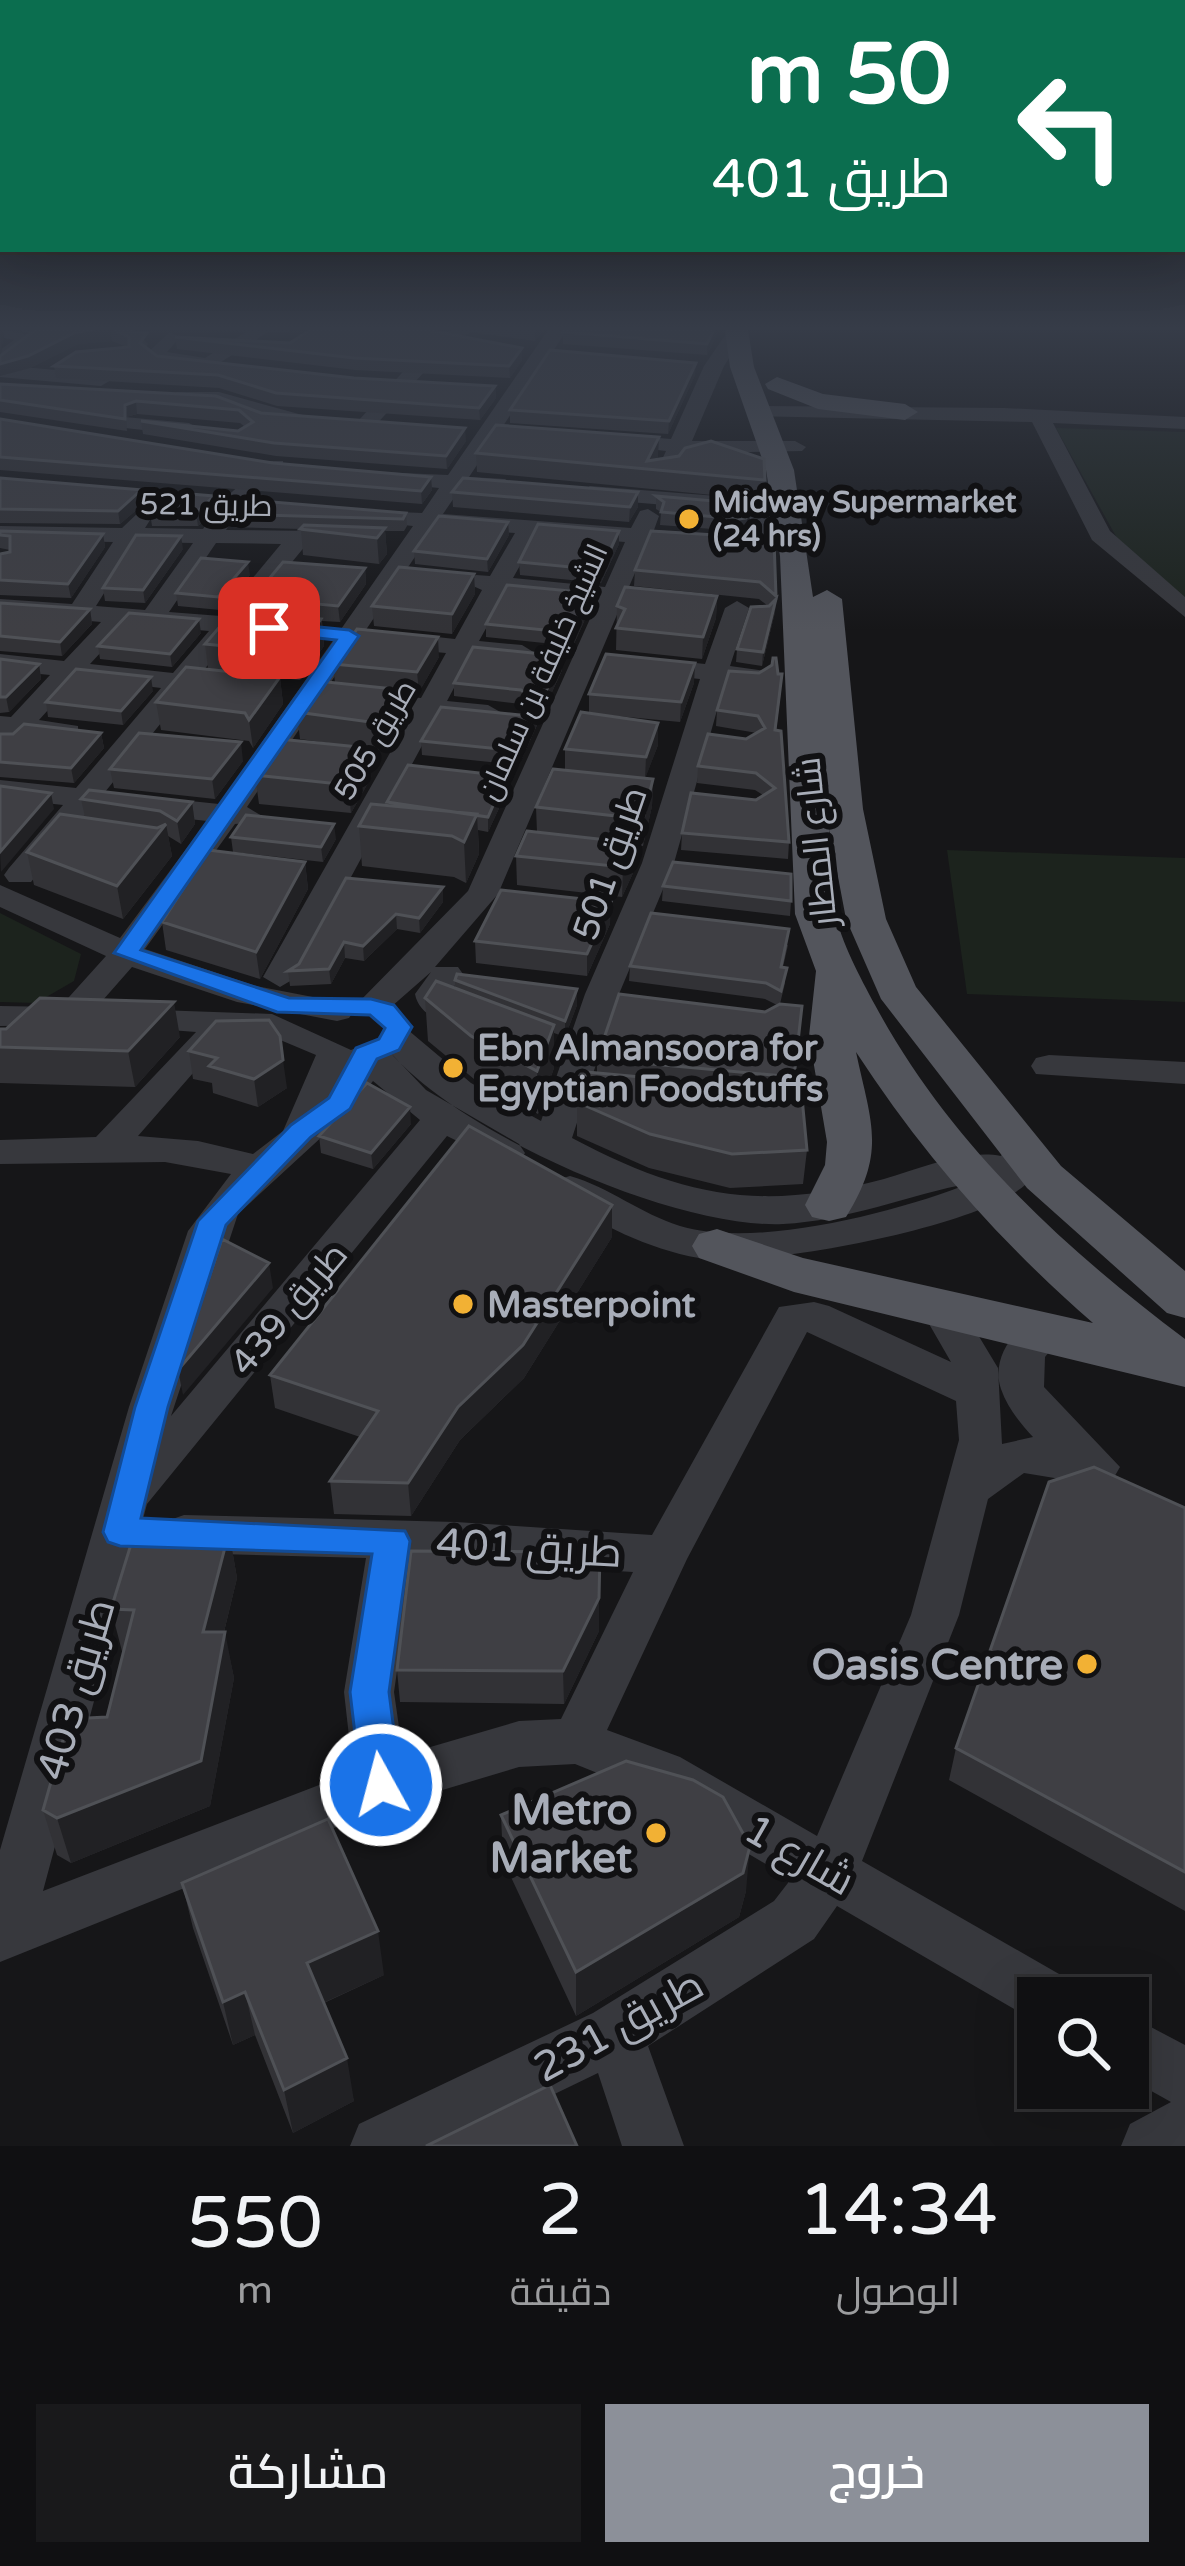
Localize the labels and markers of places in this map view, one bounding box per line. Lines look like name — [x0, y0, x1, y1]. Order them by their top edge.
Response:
place label: Midway Supermarket (24 hrs) — [713, 484, 1017, 555]
marker: Midway Supermarket (24 hrs) — [676, 506, 702, 532]
pin — [218, 577, 320, 679]
place label: Ebn Almansoora for Egyptian Foodstuffs — [477, 1027, 823, 1111]
marker: Ebn Almansoora for Egyptian Foodstuffs — [440, 1055, 466, 1081]
place label: Masterpoint — [487, 1284, 696, 1327]
marker: Masterpoint — [450, 1291, 476, 1317]
place label: Oasis Centre — [811, 1640, 1063, 1691]
marker: Oasis Centre — [1074, 1651, 1100, 1677]
place label: Metro Market — [489, 1785, 632, 1884]
marker: Metro Market — [643, 1820, 669, 1846]

